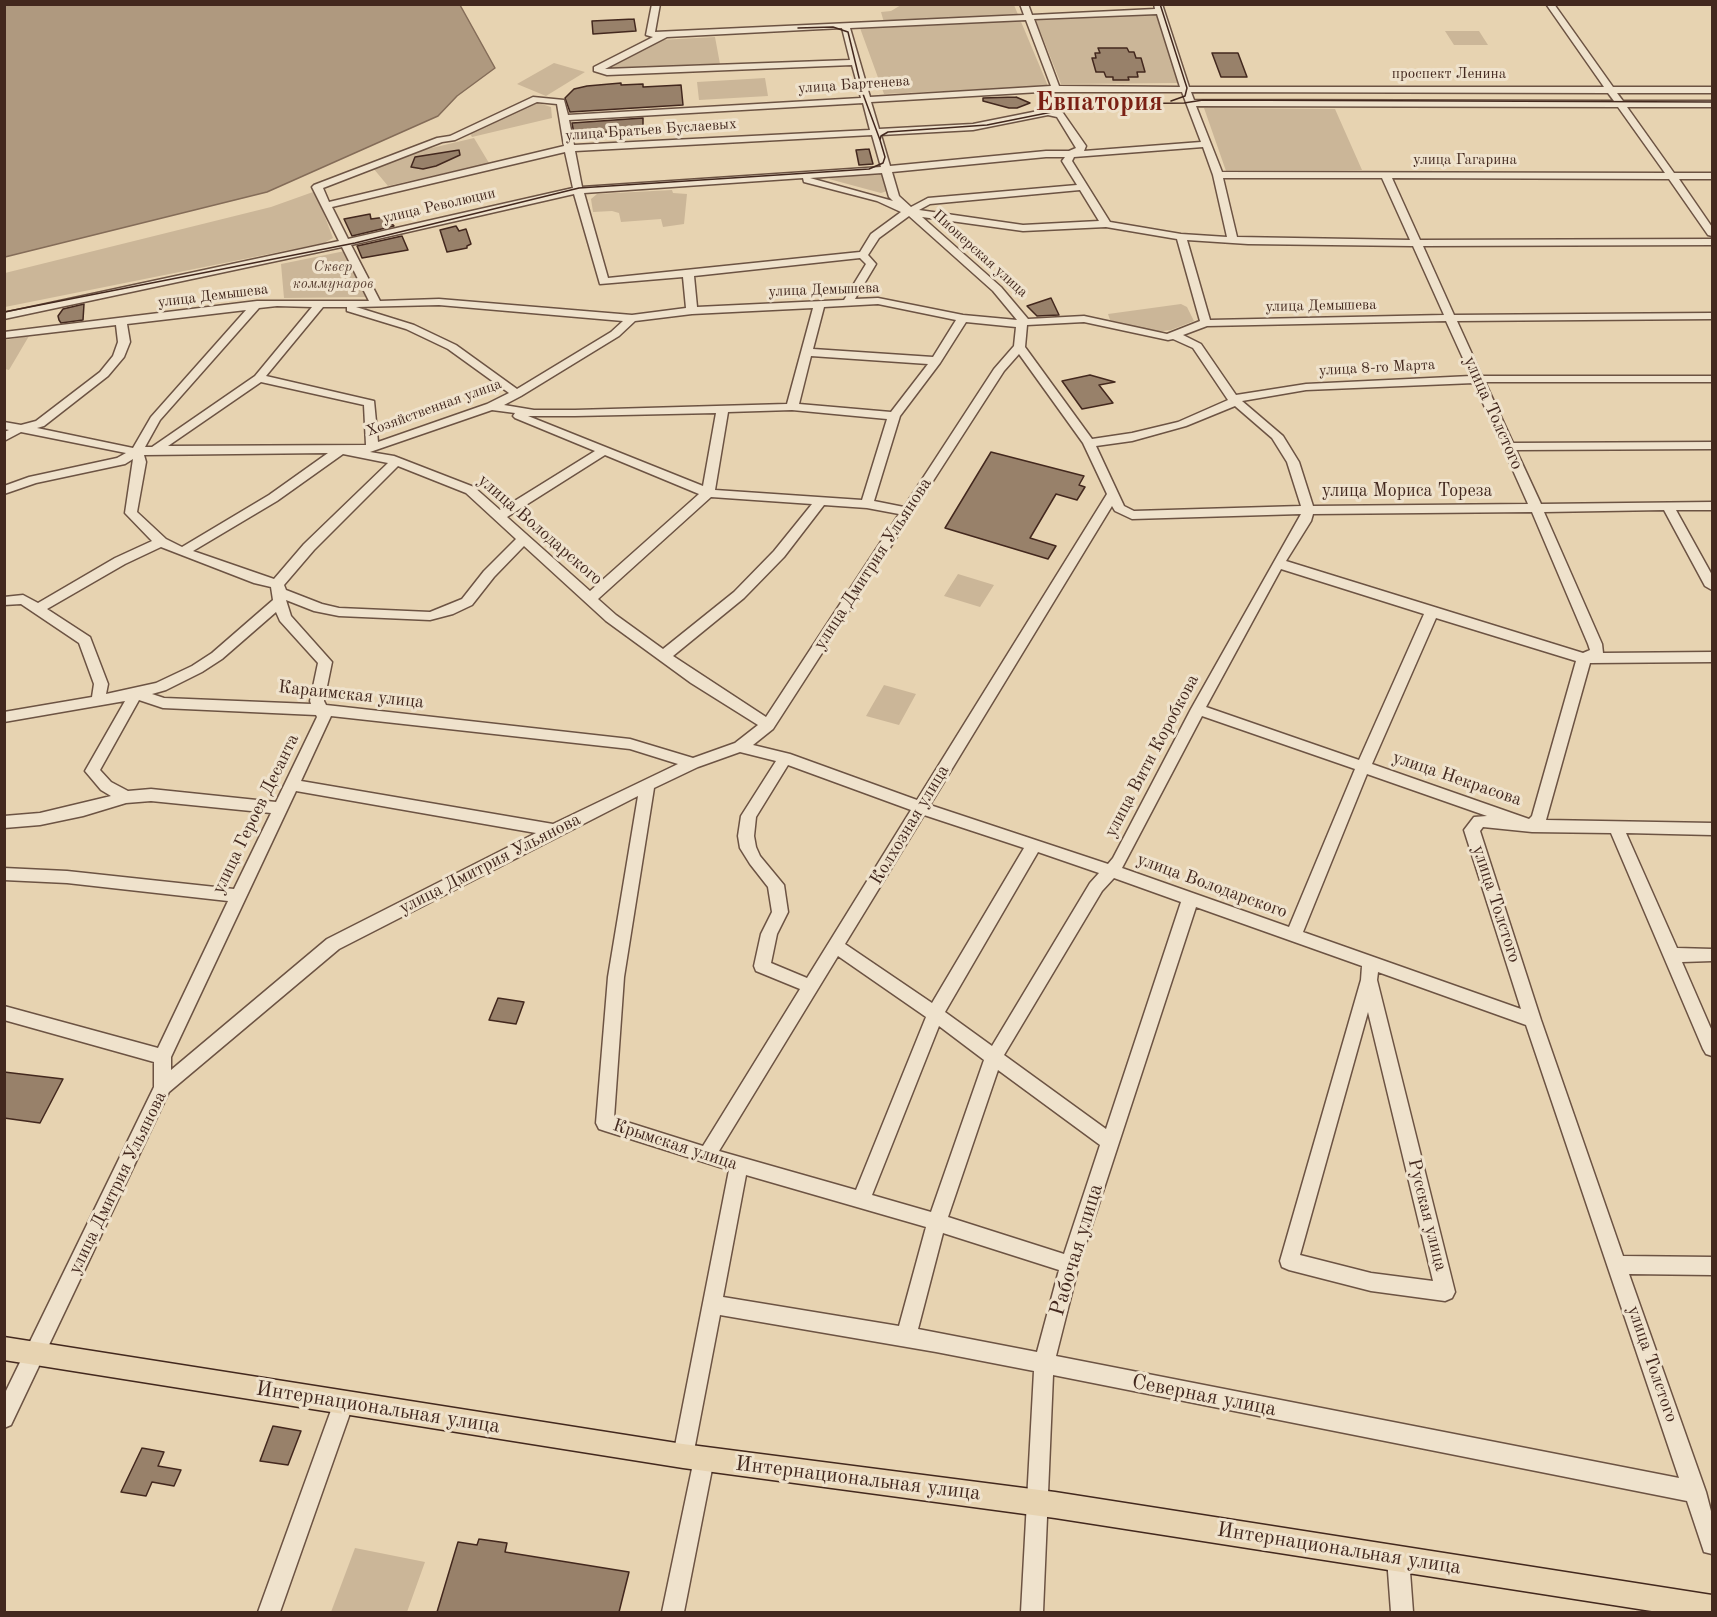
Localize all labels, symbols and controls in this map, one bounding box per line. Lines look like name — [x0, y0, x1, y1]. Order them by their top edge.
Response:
street label: проспект Ленина — [1392, 65, 1506, 83]
street label: улица Бартенева — [797, 72, 911, 98]
district label: Евпатория — [1035, 87, 1163, 119]
street label: улица Братьев Буслаевых — [565, 115, 737, 145]
street label: улица Гагарина — [1413, 151, 1517, 169]
street label: улица Революции — [381, 184, 497, 228]
street label: Пионерская улица — [929, 206, 1031, 302]
park label: Сквер коммунаров — [293, 258, 373, 293]
street label: улица Демышева — [768, 279, 880, 301]
street label: улица Демышева — [157, 280, 269, 312]
street label: улица Демышева — [1265, 296, 1377, 316]
street label: улица Толстого — [1458, 353, 1528, 473]
street label: улица 8-го Марта — [1318, 356, 1436, 380]
street label: Хозяйственная улица — [364, 375, 504, 441]
street label: улица Володарского — [473, 470, 607, 590]
street label: улица Дмитрия Ульянова — [809, 474, 937, 654]
street label: улица Мориса Тореза — [1322, 480, 1492, 502]
street label: улица Вити Коробкова — [1100, 671, 1204, 841]
street label: Караимская улица — [277, 677, 425, 713]
street label: улица Героев Десанта — [208, 730, 304, 898]
street label: улица Некрасова — [1390, 747, 1524, 811]
street label: Колхозная улица — [866, 761, 954, 889]
street label: улица Дмитрия Ульянова — [396, 809, 584, 919]
street label: улица Толстого — [1467, 843, 1525, 965]
street label: улица Володарского — [1134, 849, 1290, 923]
street label: улица Дмитрия Ульянова — [64, 1088, 172, 1278]
street label: Крымская улица — [610, 1115, 740, 1175]
street label: Русская улица — [1403, 1157, 1451, 1273]
street label: Рабочая улица — [1045, 1181, 1109, 1319]
street label: улица Толстого — [1622, 1303, 1682, 1425]
street label: Северная улица — [1130, 1370, 1278, 1422]
street label: Интернациональная улица — [254, 1376, 502, 1440]
street label: Интернациональная улица — [734, 1451, 982, 1507]
street label: Интернациональная улица — [1215, 1517, 1463, 1581]

